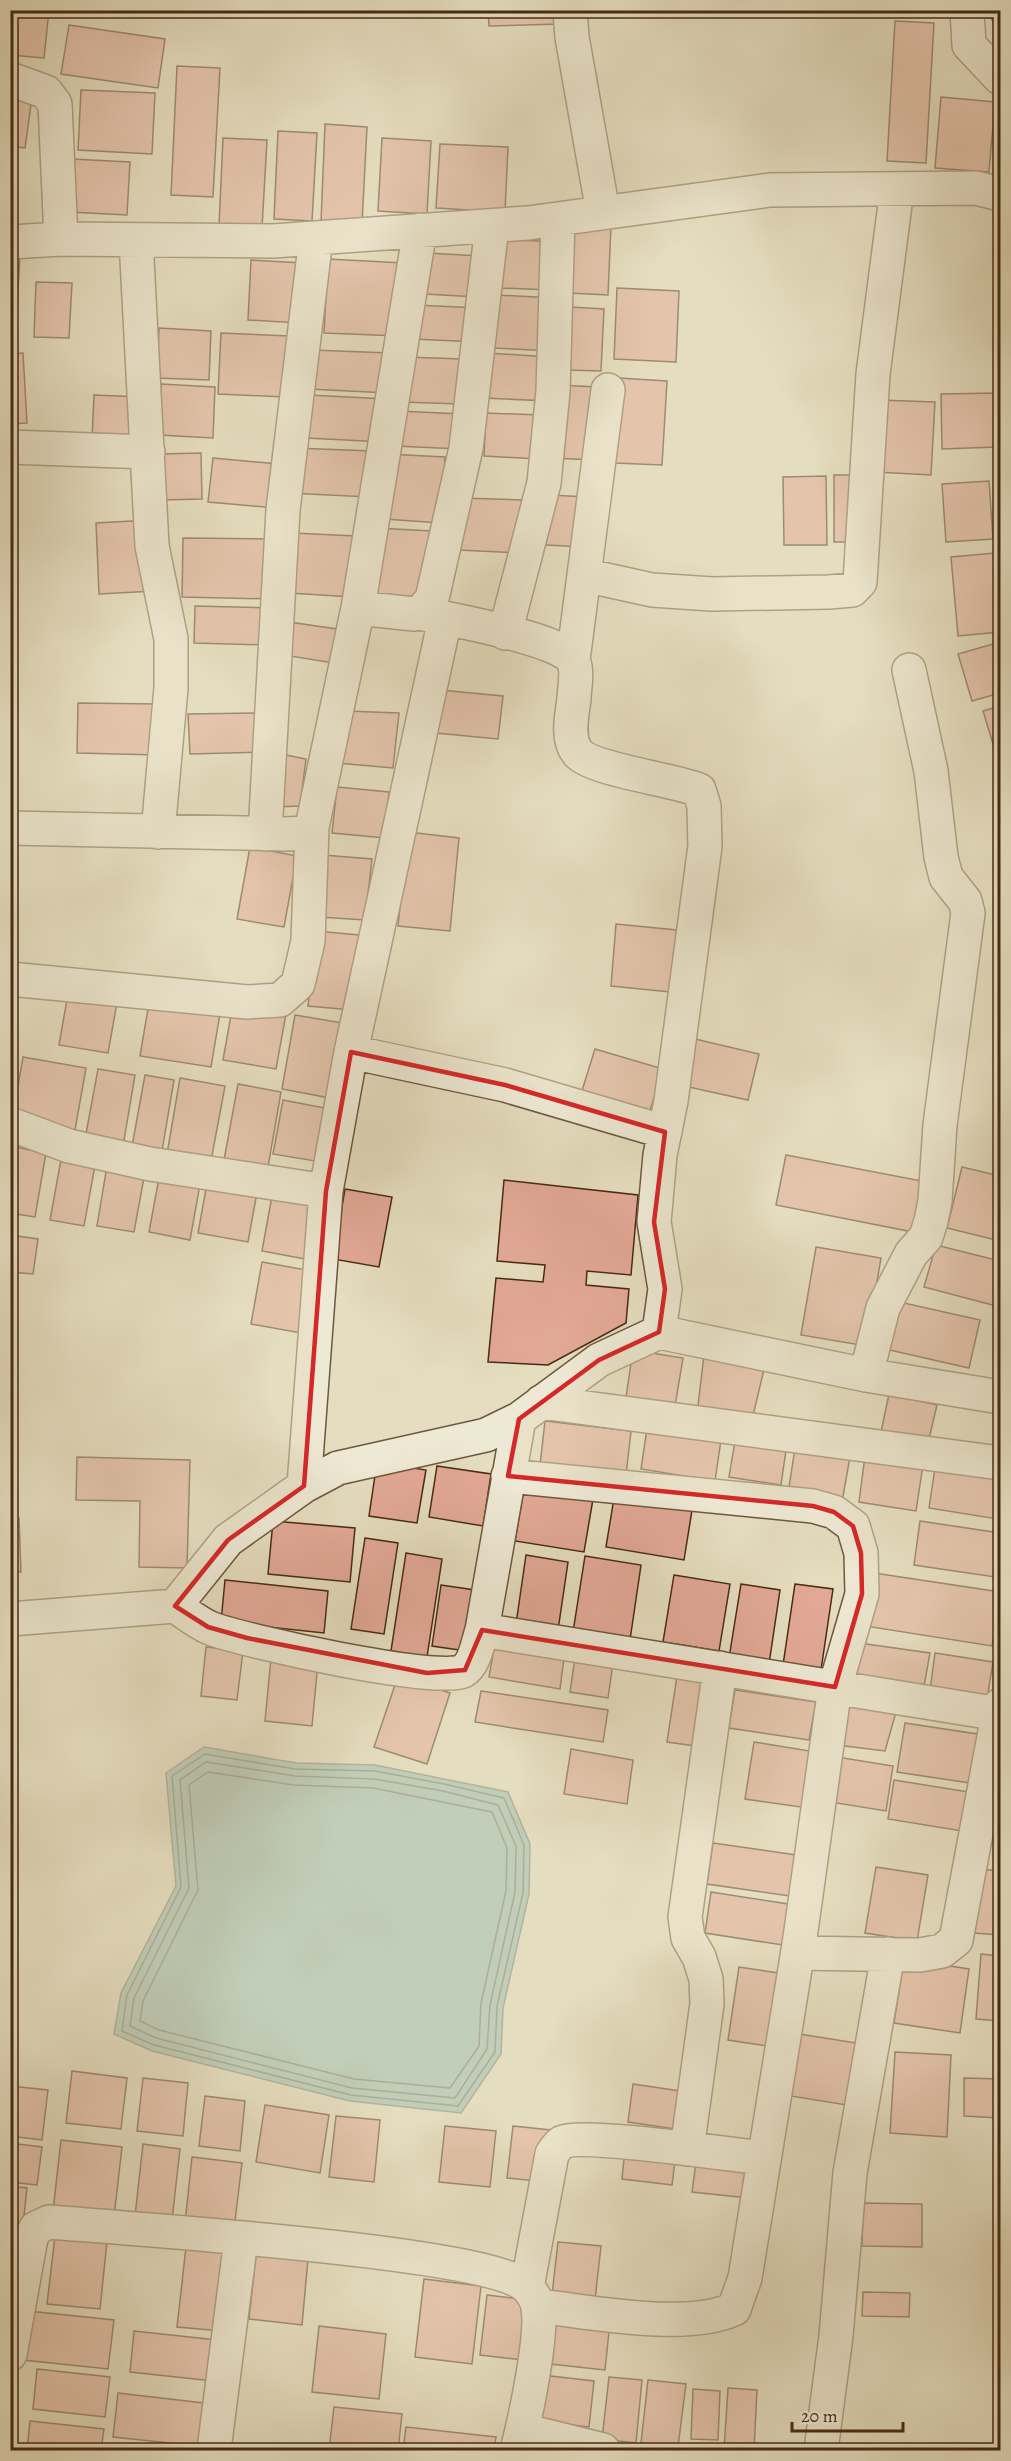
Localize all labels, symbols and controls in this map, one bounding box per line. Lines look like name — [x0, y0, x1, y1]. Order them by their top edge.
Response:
scale bar — [792, 2395, 903, 2433]
text: 20 m — [801, 2404, 838, 2428]

